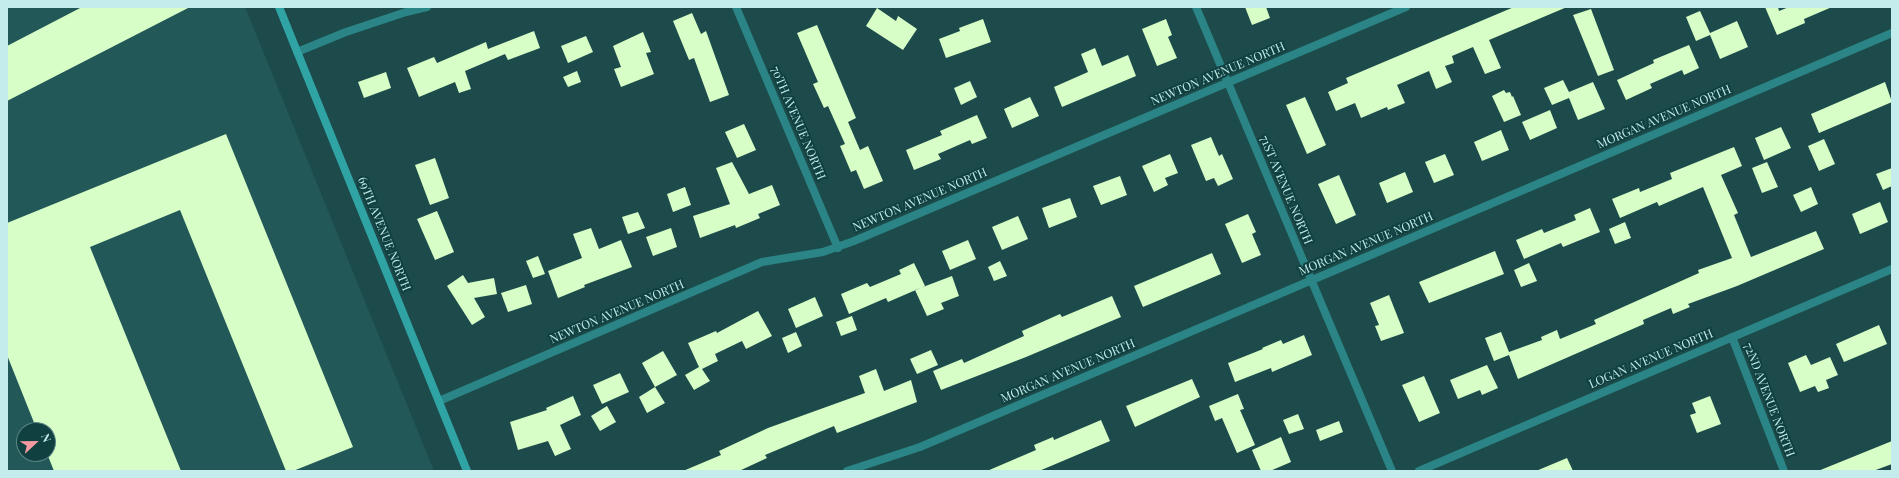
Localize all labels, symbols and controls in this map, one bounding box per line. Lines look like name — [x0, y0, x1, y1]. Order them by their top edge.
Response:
street label: NEWTON AVENUE NORTH — [1149, 39, 1287, 109]
street label: 70TH AVENUE NORTH — [768, 64, 828, 182]
street label: MORGAN AVENUE NORTH — [1595, 82, 1733, 152]
street label: 71ST AVENUE NORTH — [1257, 134, 1315, 246]
street label: NEWTON AVENUE NORTH — [851, 165, 989, 235]
street label: 69TH AVENUE NORTH — [354, 175, 414, 293]
street label: MORGAN AVENUE NORTH — [1297, 209, 1435, 279]
street label: NEWTON AVENUE NORTH — [548, 277, 686, 347]
street label: LOGAN AVENUE NORTH — [1587, 326, 1715, 392]
street label: MORGAN AVENUE NORTH — [999, 336, 1137, 406]
street label: 72ND AVENUE NORTH — [1741, 341, 1797, 459]
north arrow — [16, 422, 56, 462]
text: N — [38, 431, 55, 444]

